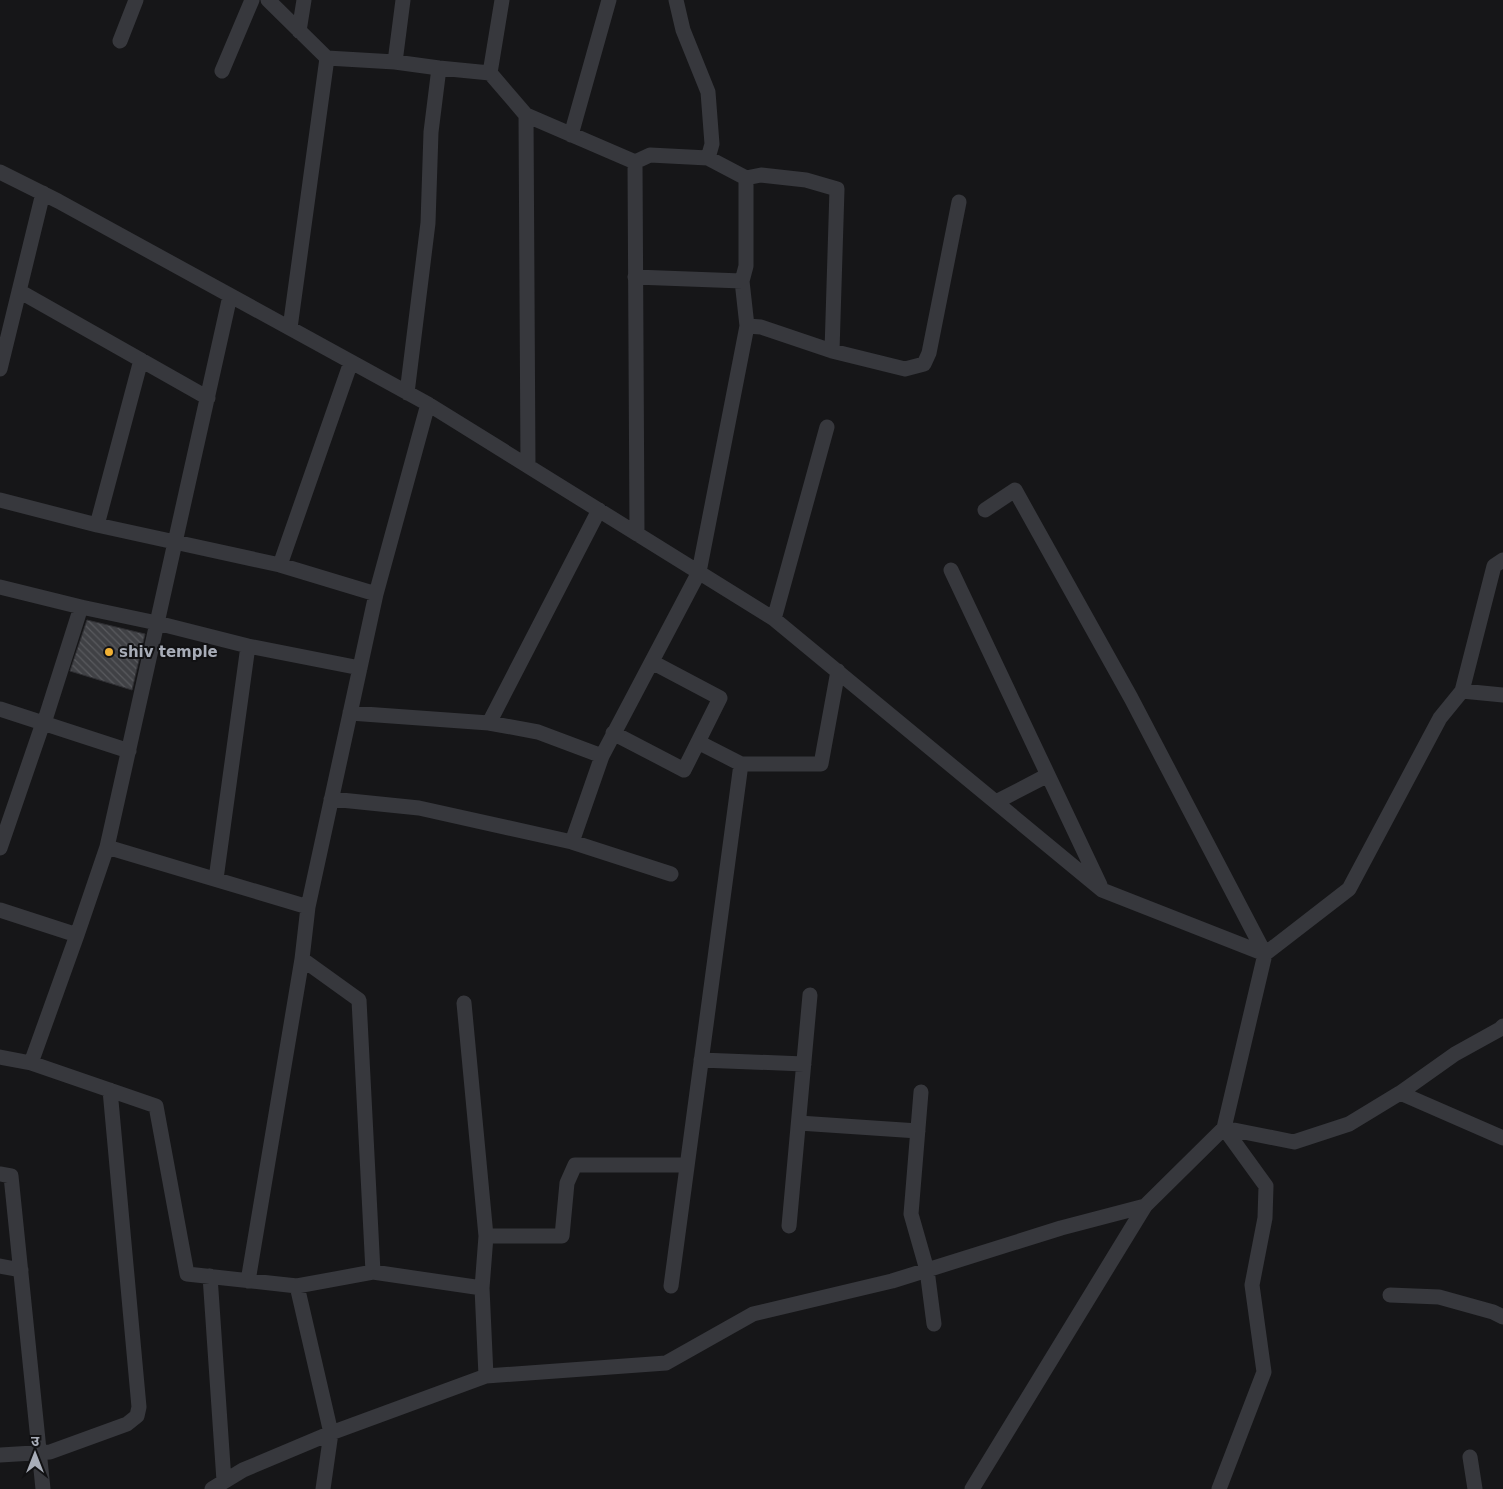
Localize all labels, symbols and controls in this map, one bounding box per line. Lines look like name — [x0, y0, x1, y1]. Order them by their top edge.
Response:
place label: shiv temple — [119, 643, 218, 661]
marker: shiv temple — [103, 646, 115, 658]
north arrow — [10, 1429, 60, 1479]
text: उ — [31, 1433, 40, 1449]

